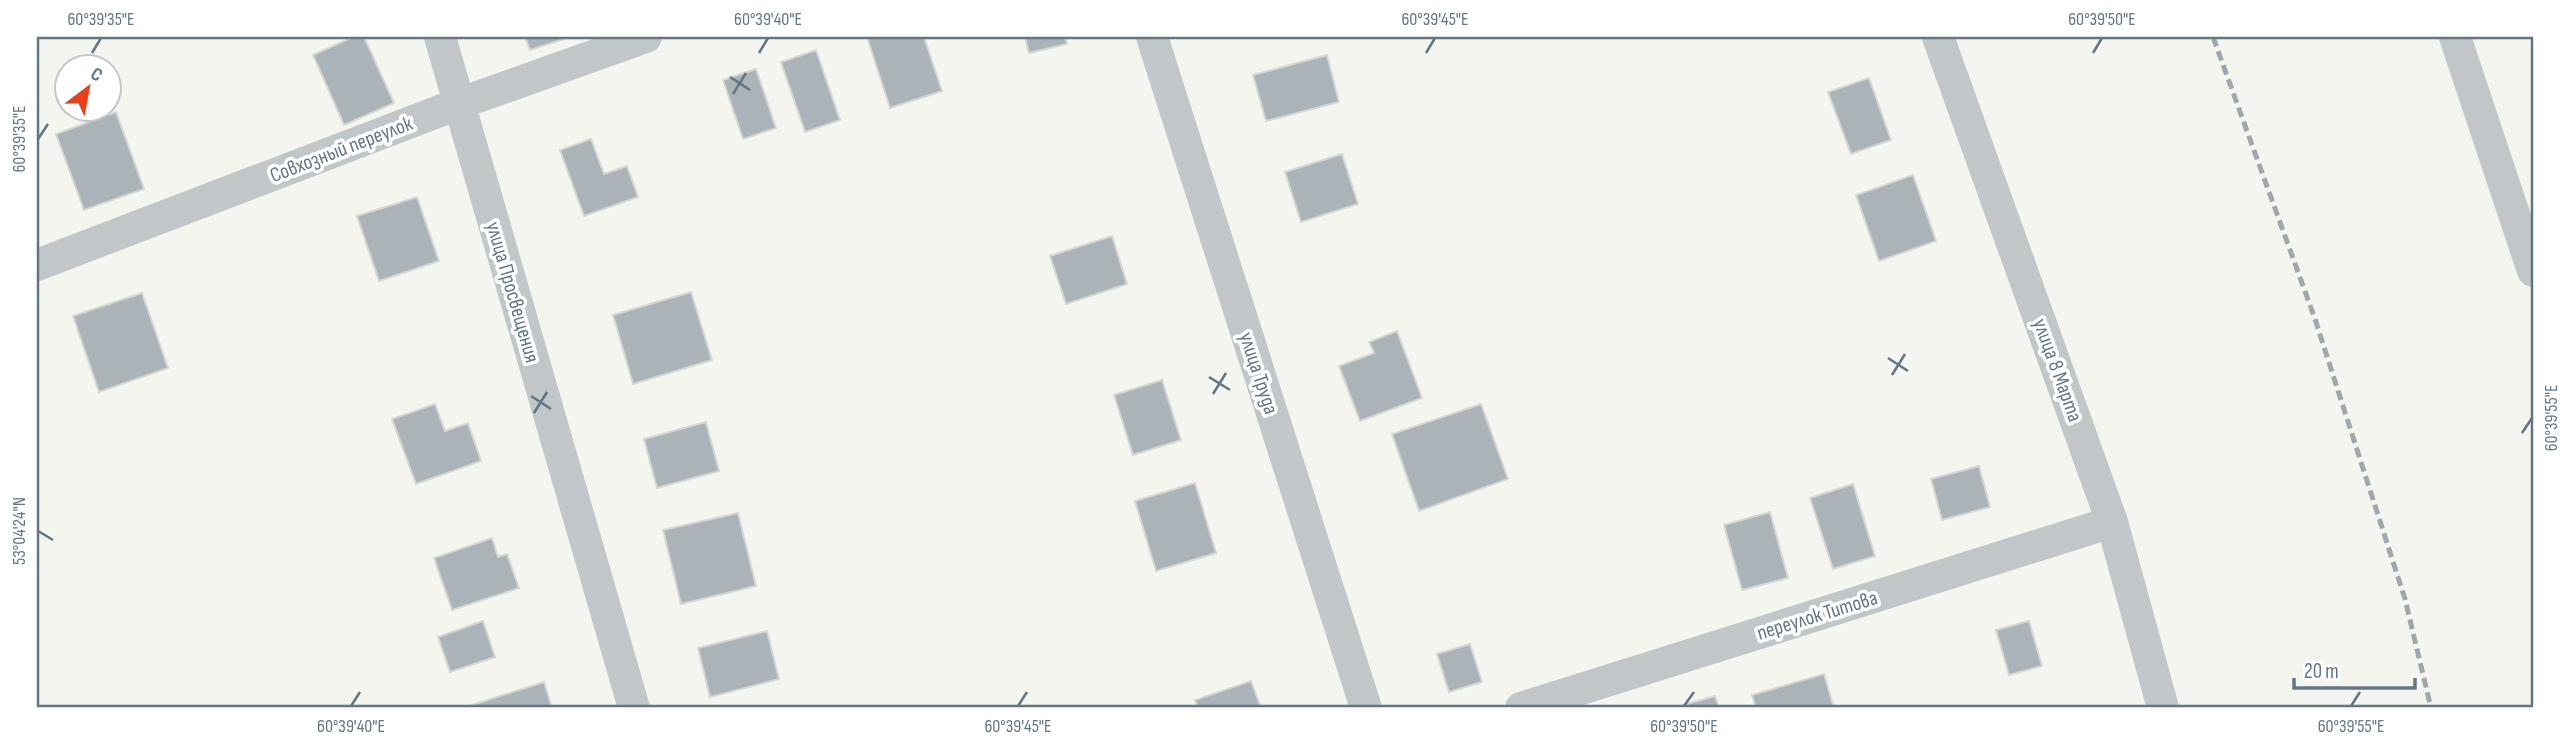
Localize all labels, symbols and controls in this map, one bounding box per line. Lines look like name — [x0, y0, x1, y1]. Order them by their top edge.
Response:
text: 60°39'35"E — [67, 9, 135, 30]
text: 60°39'40"E — [734, 9, 802, 30]
text: 60°39'45"E — [1401, 9, 1469, 30]
text: 60°39'50"E — [2068, 9, 2136, 30]
north arrow — [52, 52, 122, 122]
text: С — [86, 63, 107, 87]
text: 60°39'35"E — [9, 105, 30, 173]
street label: Совхозный переулок — [266, 111, 416, 188]
street label: улица Просвещения — [480, 219, 545, 366]
street label: улица 8 Марта — [2027, 315, 2088, 425]
street label: улица Труда — [1234, 329, 1283, 417]
text: 60°39'55"E — [2541, 385, 2562, 451]
text: 53°04'24"N — [9, 497, 30, 565]
street label: переулок Титова — [1754, 585, 1880, 646]
scale bar — [2294, 647, 2414, 691]
text: 20 m — [2304, 659, 2339, 684]
text: 60°39'40"E — [317, 716, 385, 737]
text: 60°39'45"E — [984, 716, 1052, 737]
text: 60°39'50"E — [1650, 716, 1718, 737]
text: 60°39'55"E — [2318, 716, 2384, 737]

